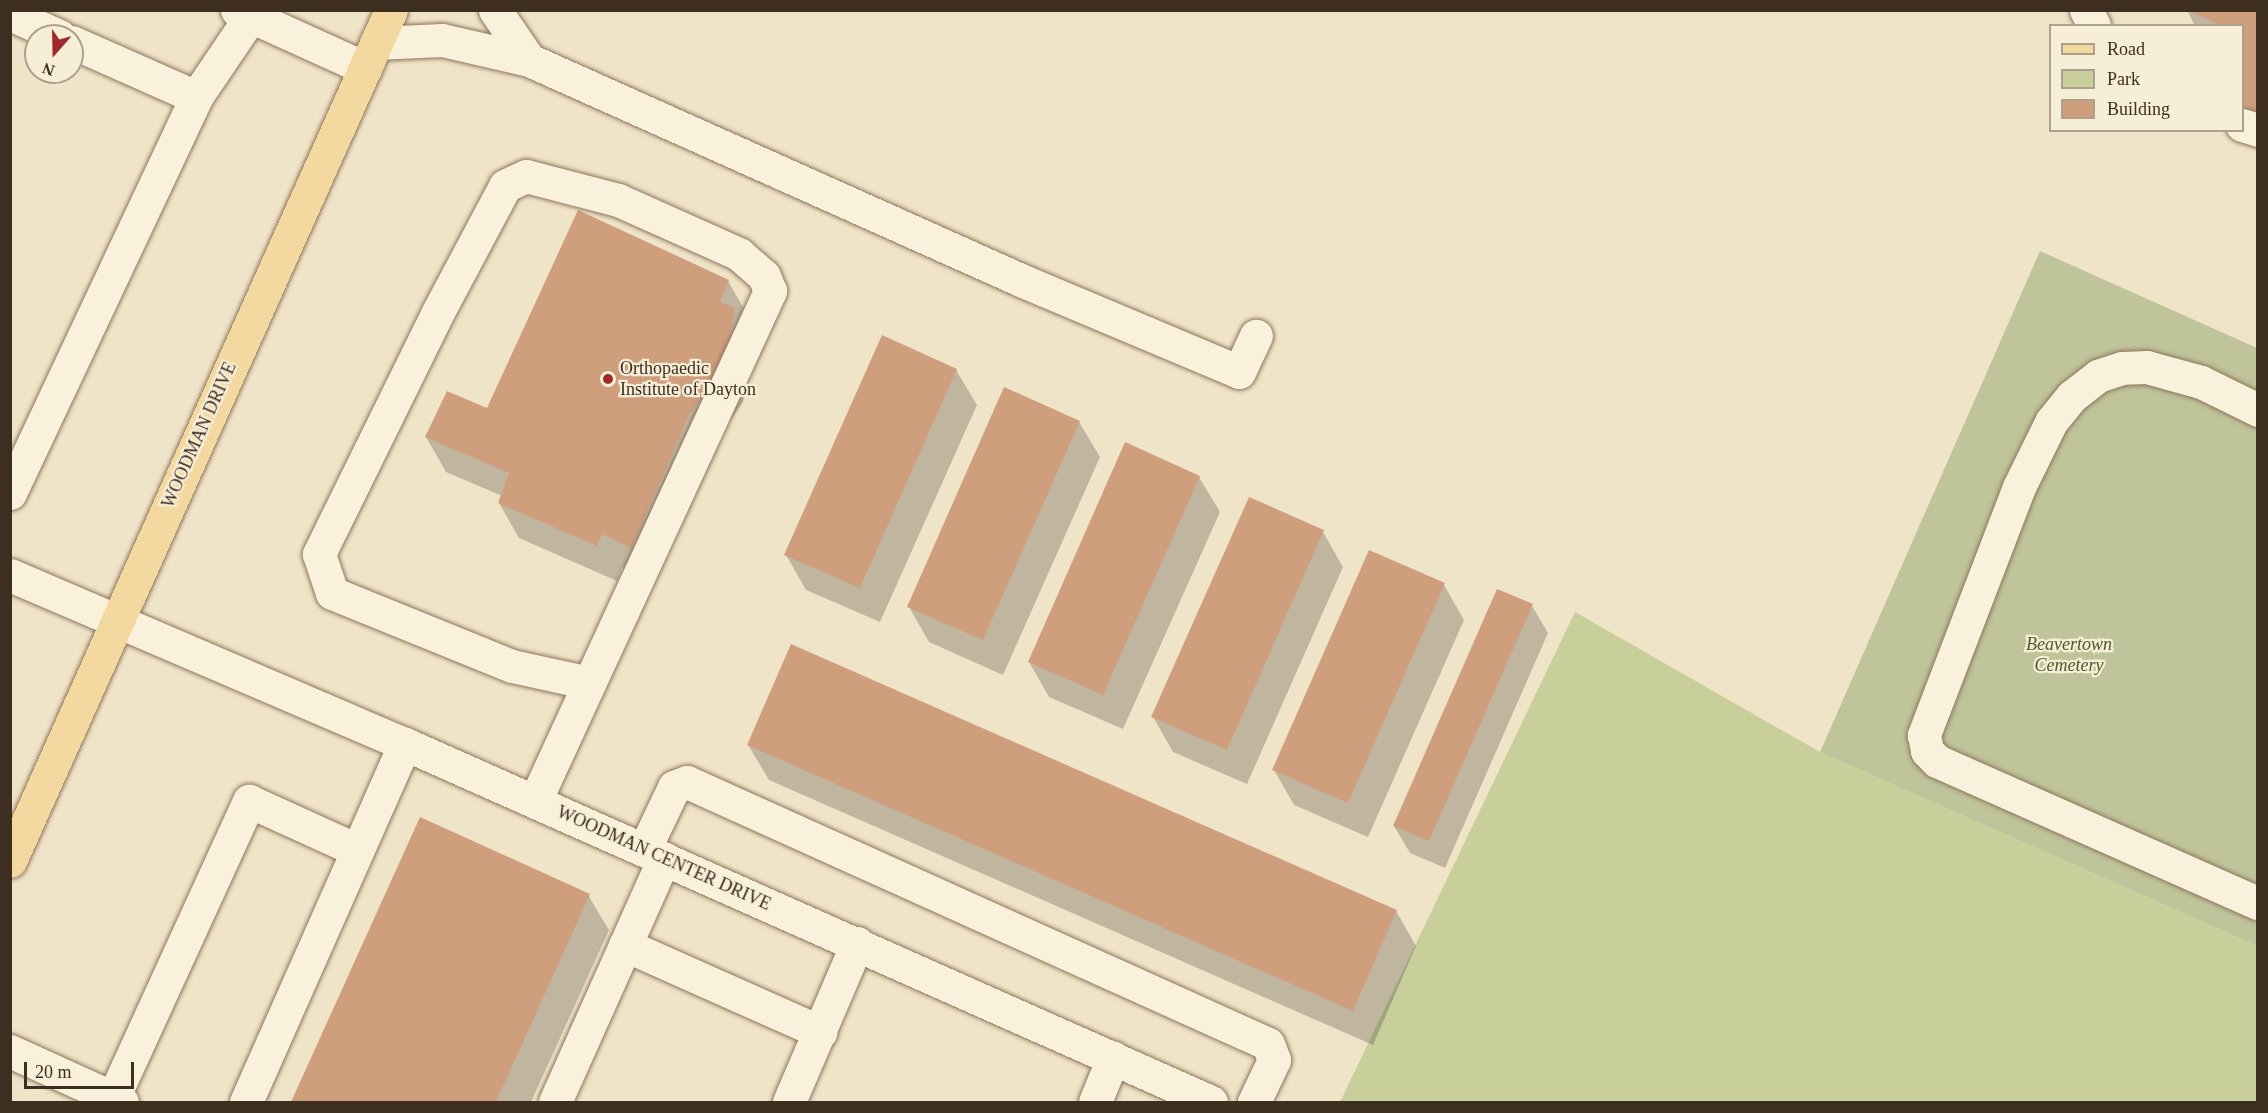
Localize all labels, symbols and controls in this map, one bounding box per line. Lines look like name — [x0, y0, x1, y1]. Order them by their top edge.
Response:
north arrow — [24, 24, 84, 84]
legend — [2049, 24, 2244, 132]
text: Road — [2107, 39, 2145, 59]
text: N — [40, 60, 57, 79]
text: Park — [2107, 69, 2140, 89]
text: Building — [2107, 99, 2170, 119]
place label: Orthopaedic Institute of Dayton — [620, 358, 756, 400]
street label: WOODMAN DRIVE — [157, 359, 241, 511]
marker: Orthopaedic Institute of Dayton — [601, 372, 615, 386]
park label: Beavertown Cemetery — [2026, 634, 2112, 676]
street label: WOODMAN CENTER DRIVE — [554, 801, 774, 915]
scale bar — [27, 1050, 136, 1088]
text: 20 m — [35, 1062, 72, 1082]

